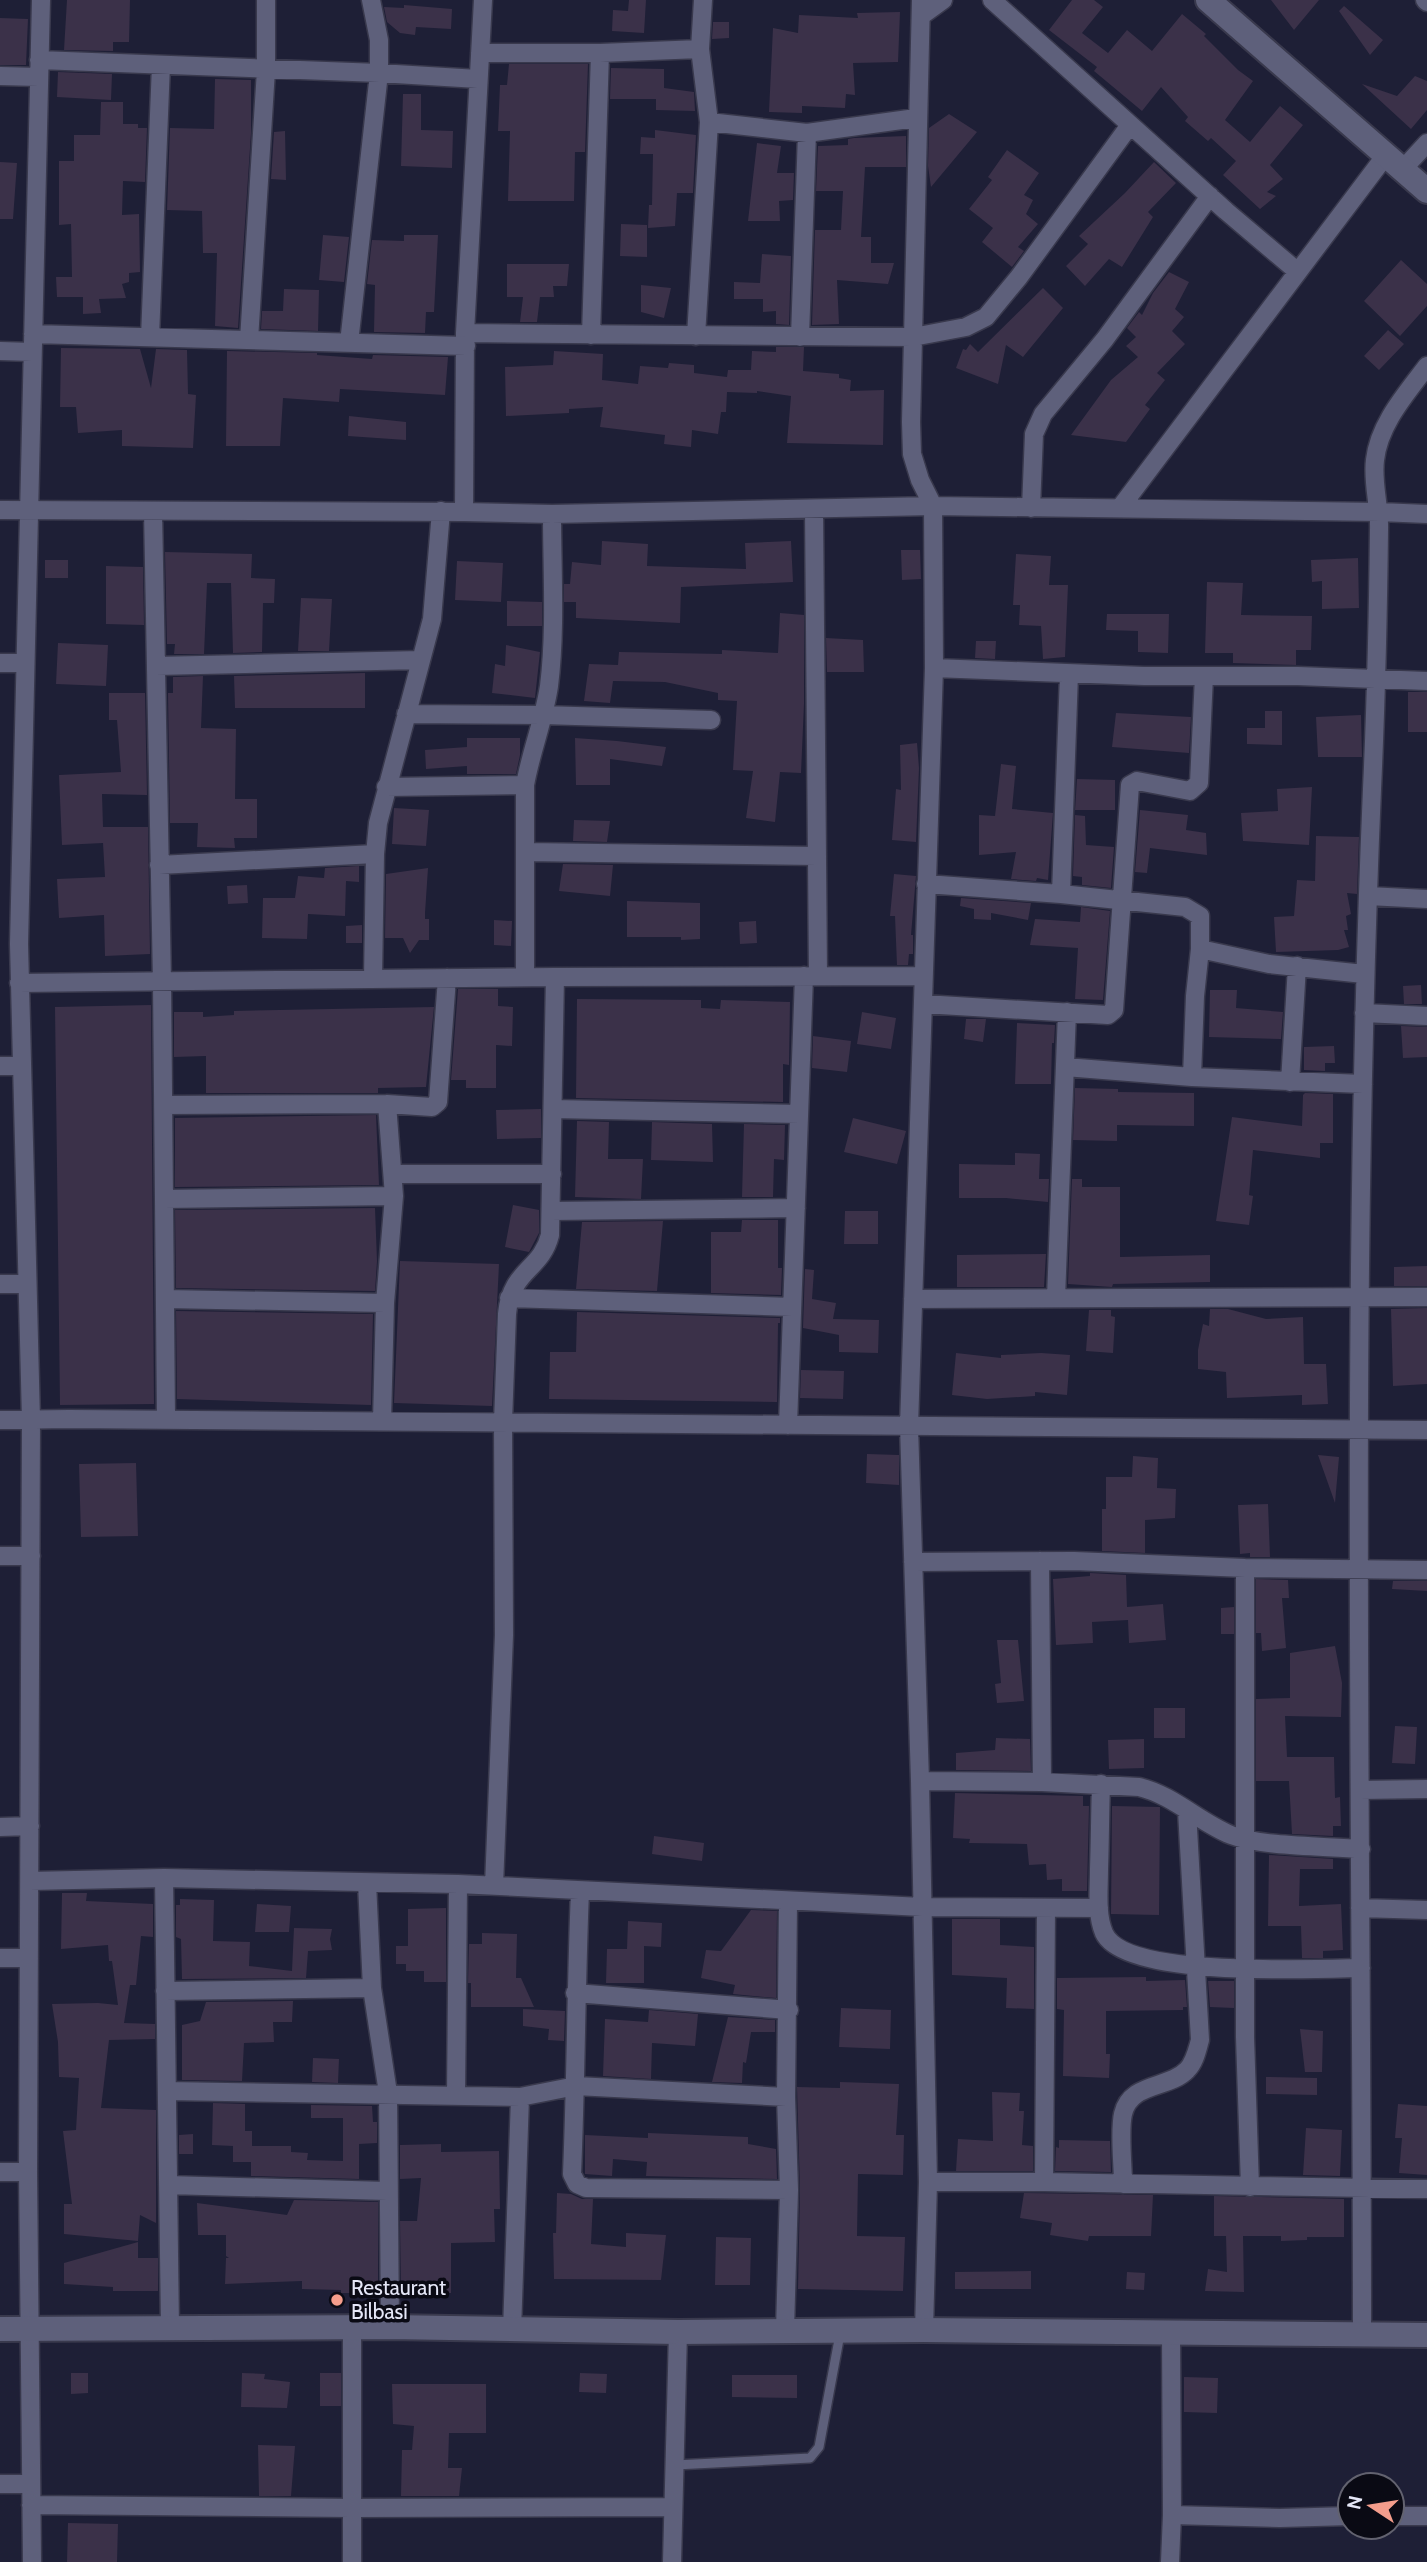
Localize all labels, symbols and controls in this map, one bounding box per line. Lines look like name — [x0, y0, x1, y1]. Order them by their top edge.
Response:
place label: Restaurant Bilbasi — [351, 2275, 446, 2324]
marker: Restaurant Bilbasi — [329, 2292, 345, 2308]
north arrow — [1336, 2471, 1406, 2541]
text: N — [1342, 2494, 1368, 2512]

